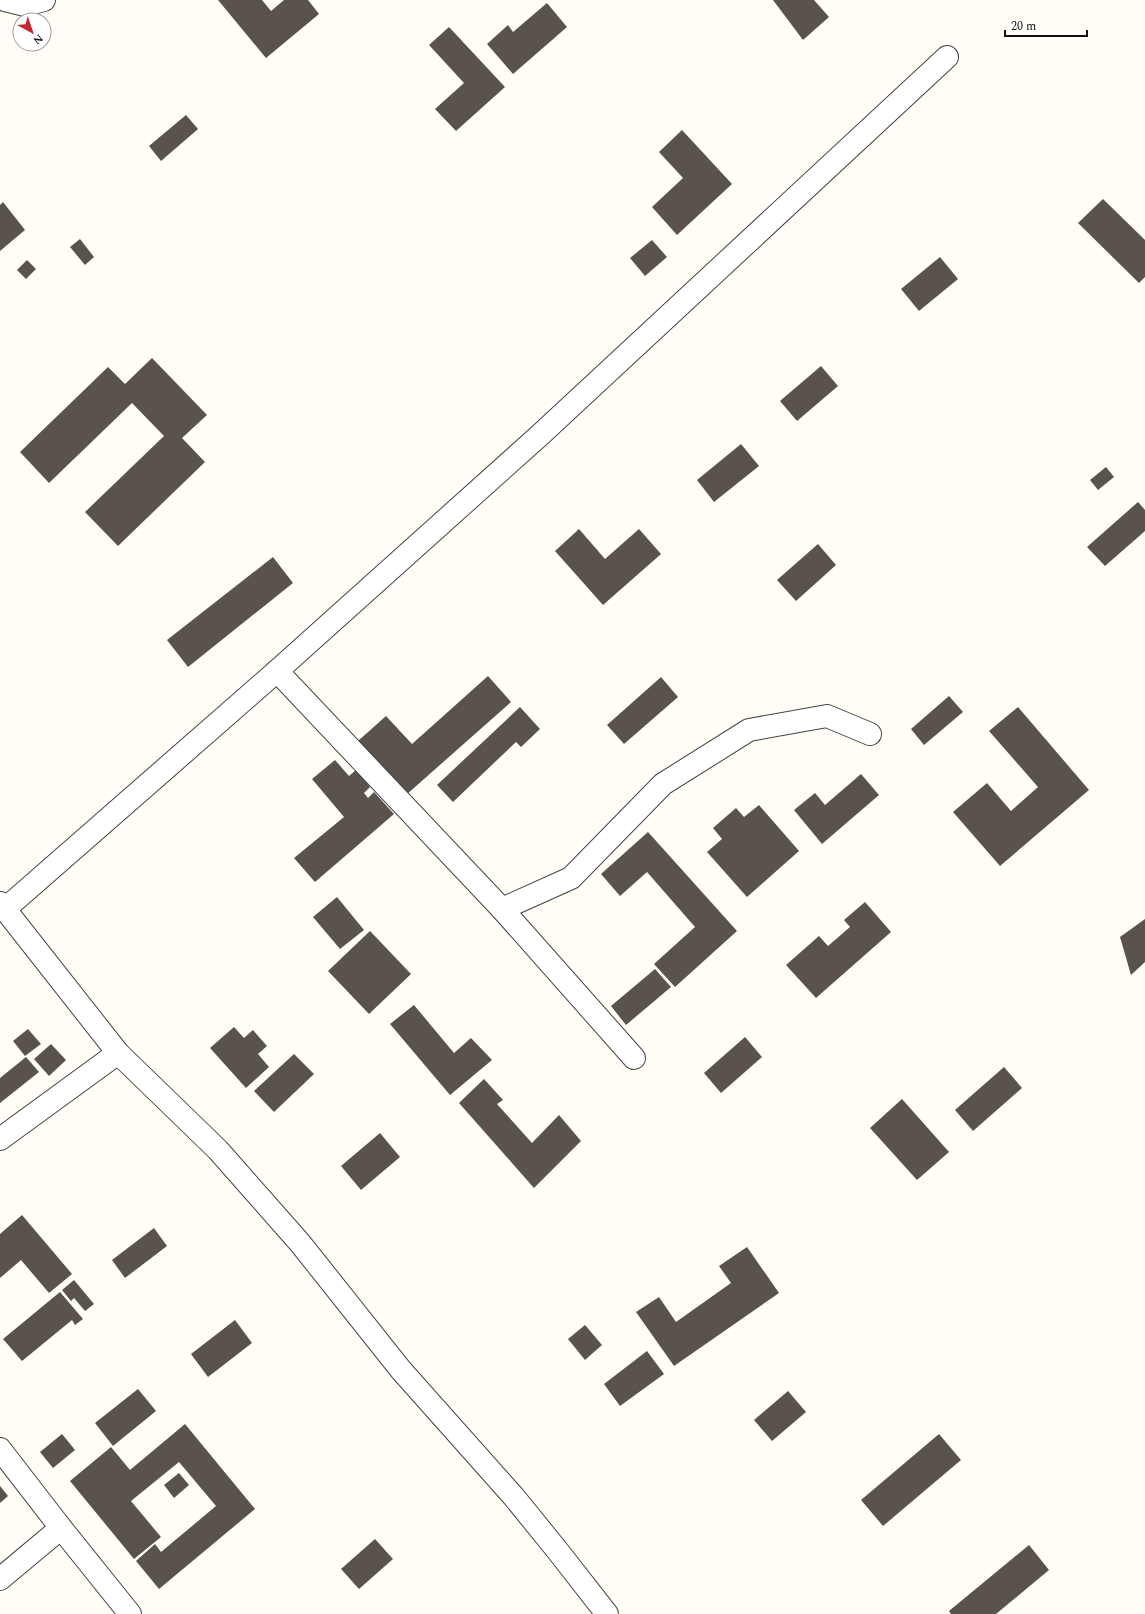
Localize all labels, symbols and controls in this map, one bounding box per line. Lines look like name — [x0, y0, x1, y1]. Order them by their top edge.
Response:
north arrow — [12, 12, 52, 52]
scale bar — [1005, 12, 1087, 38]
text: 20 m — [1011, 17, 1036, 36]
text: N — [29, 30, 47, 49]

